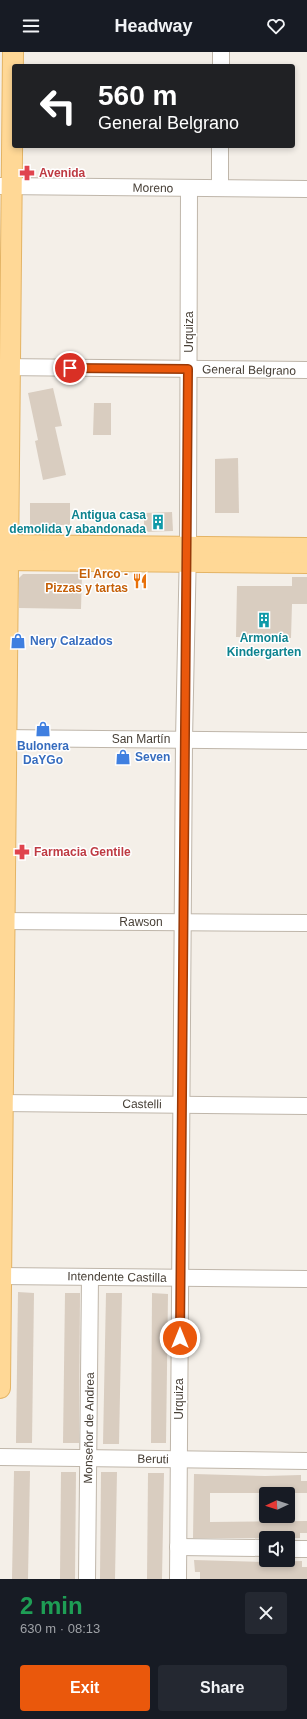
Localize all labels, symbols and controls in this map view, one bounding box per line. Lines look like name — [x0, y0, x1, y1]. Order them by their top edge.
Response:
icon: menu — [20, 15, 42, 37]
icon: heart — [265, 15, 287, 37]
text: Headway — [114, 16, 193, 36]
icon: left — [32, 80, 84, 132]
text: 560 m — [98, 80, 177, 111]
text: General Belgrano — [98, 113, 239, 133]
pharmacy icon: Avenida — [18, 164, 36, 182]
place label: Avenida — [39, 166, 86, 180]
street label: Moreno — [133, 181, 174, 195]
street label: Urquiza — [182, 311, 196, 353]
pin — [53, 351, 87, 385]
icon: arrive — [59, 357, 81, 379]
street label: General Belgrano — [202, 362, 296, 378]
place label: Antigua casa demolida y abandonada — [9, 508, 146, 536]
building icon: Antigua casa demolida y abandonada — [149, 513, 167, 531]
place label: El Arco - Pizzas y tartas — [45, 567, 128, 595]
restaurant icon: El Arco - Pizzas y tartas — [131, 572, 149, 590]
building icon: Armonía Kindergarten — [255, 611, 273, 629]
place label: Armonía Kindergarten — [227, 631, 301, 659]
shop icon: Nery Calzados — [9, 632, 27, 650]
place label: Nery Calzados — [30, 634, 113, 648]
shop icon: Bulonera DaYGo — [34, 720, 52, 738]
street label: San Martín — [112, 732, 170, 746]
place label: Bulonera DaYGo — [17, 739, 69, 767]
shop icon: Seven — [114, 748, 132, 766]
place label: Seven — [135, 750, 170, 764]
pharmacy icon: Farmacia Gentile — [13, 843, 31, 861]
place label: Farmacia Gentile — [34, 845, 131, 859]
street label: Rawson — [119, 915, 163, 929]
street label: Castelli — [122, 1097, 162, 1111]
street label: Intendente Castilla — [67, 1269, 167, 1285]
position arrow — [159, 1317, 201, 1359]
street label: Monseñor de Andrea — [81, 1372, 97, 1484]
street label: Urquiza — [172, 1378, 186, 1420]
street label: Beruti — [137, 1452, 169, 1466]
north arrow — [259, 1487, 295, 1523]
map controls — [259, 1487, 295, 1567]
button: sound — [259, 1531, 295, 1567]
text: 2 min — [20, 1592, 83, 1619]
button: close — [245, 1592, 287, 1634]
text: 630 m · 08:13 — [20, 1621, 100, 1636]
button: Exit — [20, 1665, 150, 1711]
button: Share — [158, 1665, 287, 1711]

